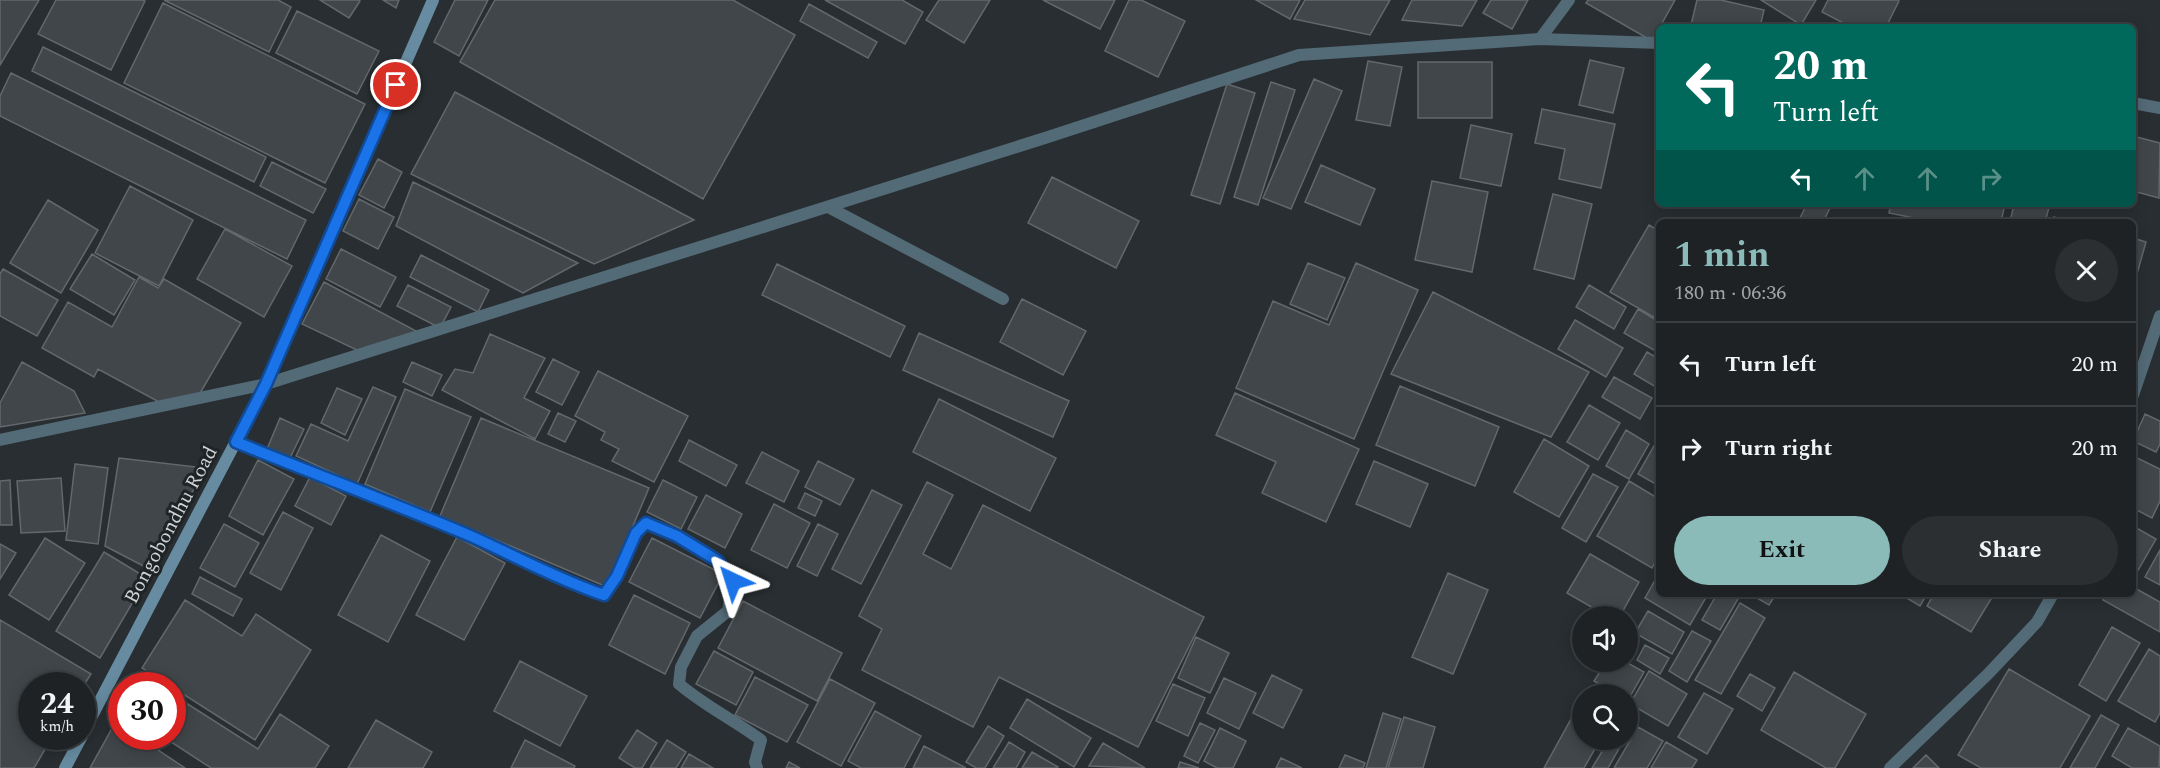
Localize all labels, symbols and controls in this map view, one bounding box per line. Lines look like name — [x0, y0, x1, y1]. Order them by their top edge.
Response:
text: 20 m — [1773, 35, 1868, 98]
icon: left — [1674, 48, 1752, 126]
pin — [370, 59, 421, 110]
icon: arrive — [379, 68, 412, 101]
text: Turn left — [1773, 92, 1879, 134]
icon: left — [1785, 162, 1818, 195]
icon: ahead — [1848, 162, 1881, 195]
icon: ahead — [1911, 162, 1944, 195]
icon: right — [1974, 162, 2007, 195]
text: 1 min — [1674, 228, 1770, 283]
button: close — [2055, 239, 2118, 302]
text: 180 m · 06:36 — [1674, 278, 1786, 308]
icon: left — [1674, 348, 1707, 381]
text: Turn left — [1725, 348, 1817, 381]
text: 20 m — [2072, 348, 2118, 381]
icon: right — [1674, 432, 1707, 465]
text: Turn right — [1725, 432, 1832, 465]
text: 20 m — [2072, 432, 2118, 465]
street label: Bongobondhu Road — [117, 441, 225, 609]
button: Exit — [1674, 516, 1890, 585]
button: Share — [1902, 516, 2118, 585]
position arrow — [701, 549, 765, 613]
map controls — [1572, 606, 1638, 750]
button: sound — [1572, 606, 1638, 672]
speed limit sign: 30 — [108, 672, 186, 750]
text: 24 — [40, 681, 74, 727]
button: search — [1572, 684, 1638, 750]
text: km/h — [40, 715, 74, 738]

